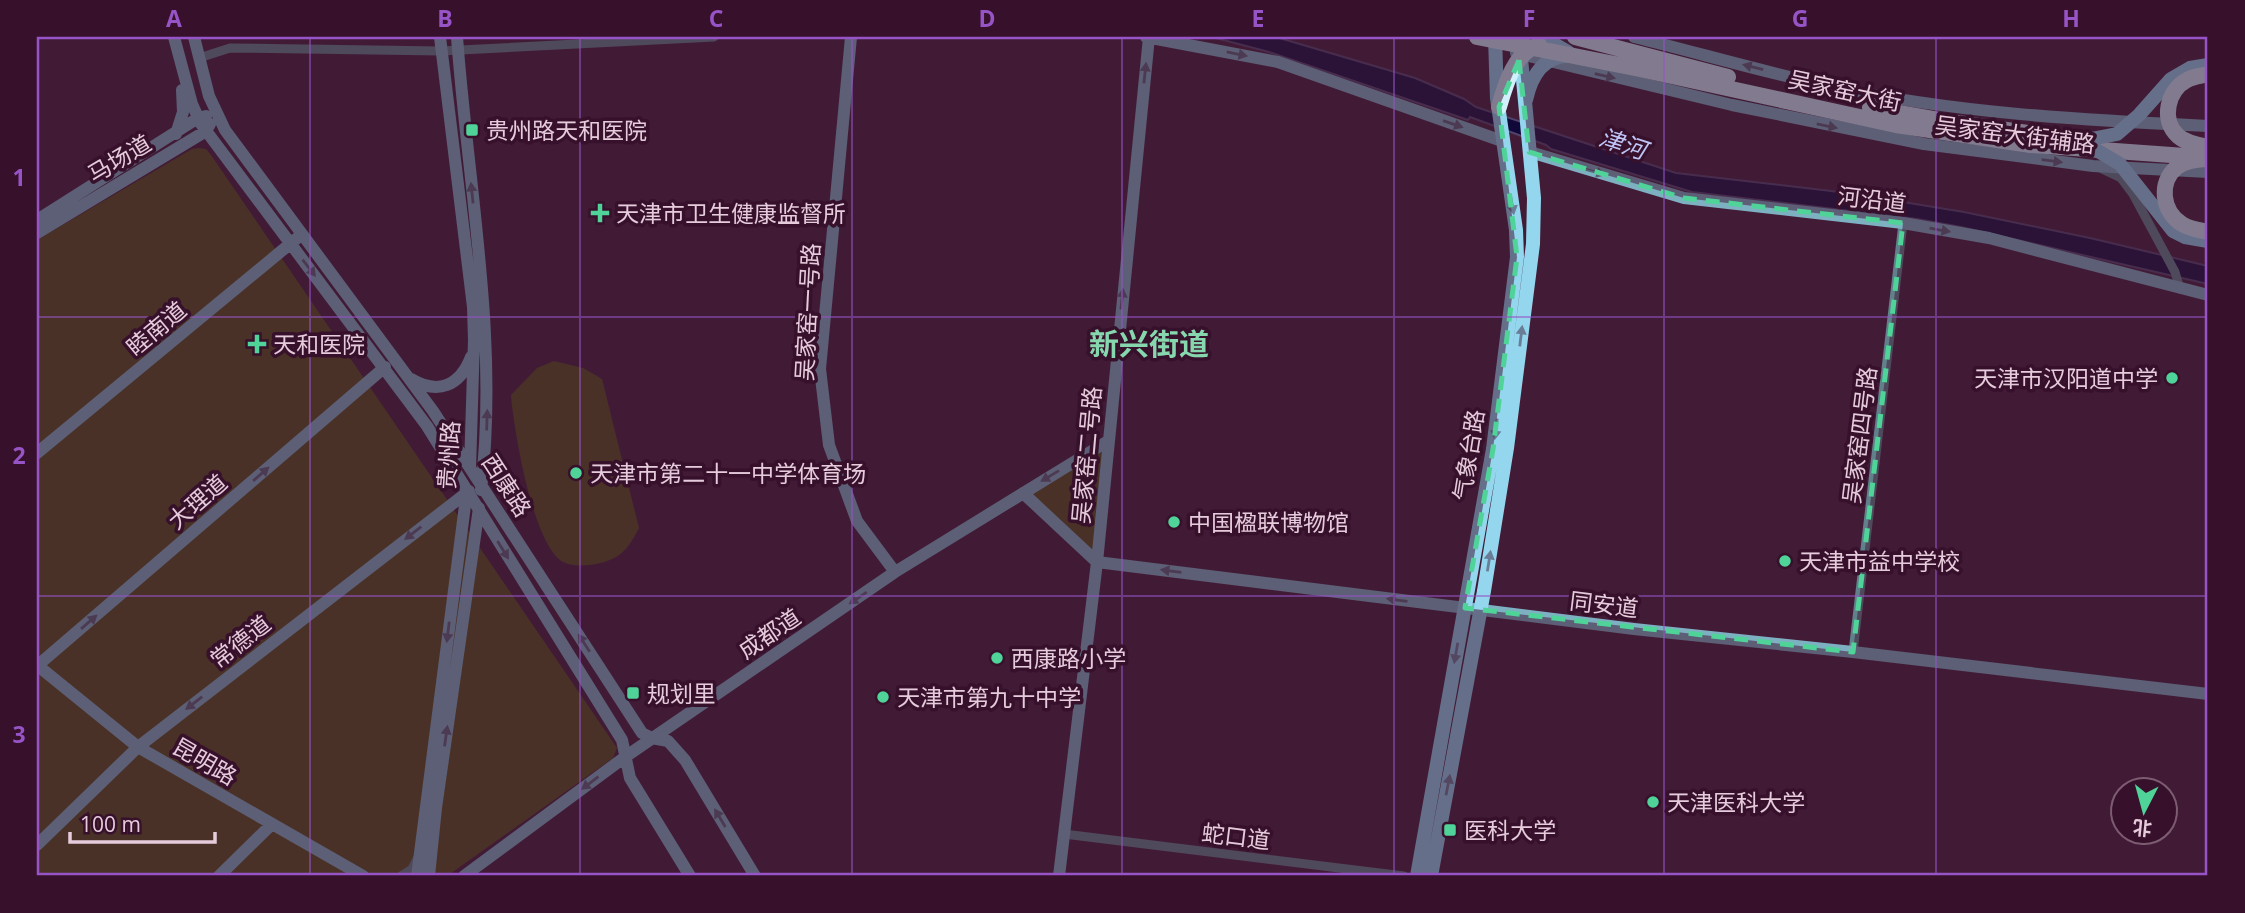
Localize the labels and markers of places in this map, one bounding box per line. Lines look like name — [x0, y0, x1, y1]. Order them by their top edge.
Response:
place label: 贵州路天和医院 — [486, 114, 647, 146]
marker: 贵州路天和医院 — [464, 122, 480, 138]
place label: 天津市卫生健康监督所 — [616, 197, 846, 229]
marker: 天津市卫生健康监督所 — [590, 203, 610, 223]
place label: 天和医院 — [273, 328, 365, 360]
marker: 天和医院 — [247, 334, 267, 354]
place label: 天津市汉阳道中学 — [1974, 362, 2158, 394]
marker: 天津市汉阳道中学 — [2164, 370, 2180, 386]
place label: 天津市第二十一中学体育场 — [590, 457, 866, 489]
marker: 天津市第二十一中学体育场 — [568, 465, 584, 481]
place label: 中国楹联博物馆 — [1188, 506, 1349, 538]
marker: 中国楹联博物馆 — [1166, 514, 1182, 530]
place label: 天津市益中学校 — [1799, 545, 1960, 577]
marker: 天津市益中学校 — [1777, 553, 1793, 569]
place label: 西康路小学 — [1011, 642, 1126, 674]
marker: 西康路小学 — [989, 650, 1005, 666]
place label: 规划里 — [647, 677, 716, 709]
place label: 天津市第九十中学 — [897, 681, 1081, 713]
marker: 规划里 — [625, 685, 641, 701]
marker: 天津市第九十中学 — [875, 689, 891, 705]
place label: 天津医科大学 — [1667, 786, 1805, 818]
marker: 天津医科大学 — [1645, 794, 1661, 810]
place label: 医科大学 — [1464, 814, 1556, 846]
marker: 医科大学 — [1442, 822, 1458, 838]

